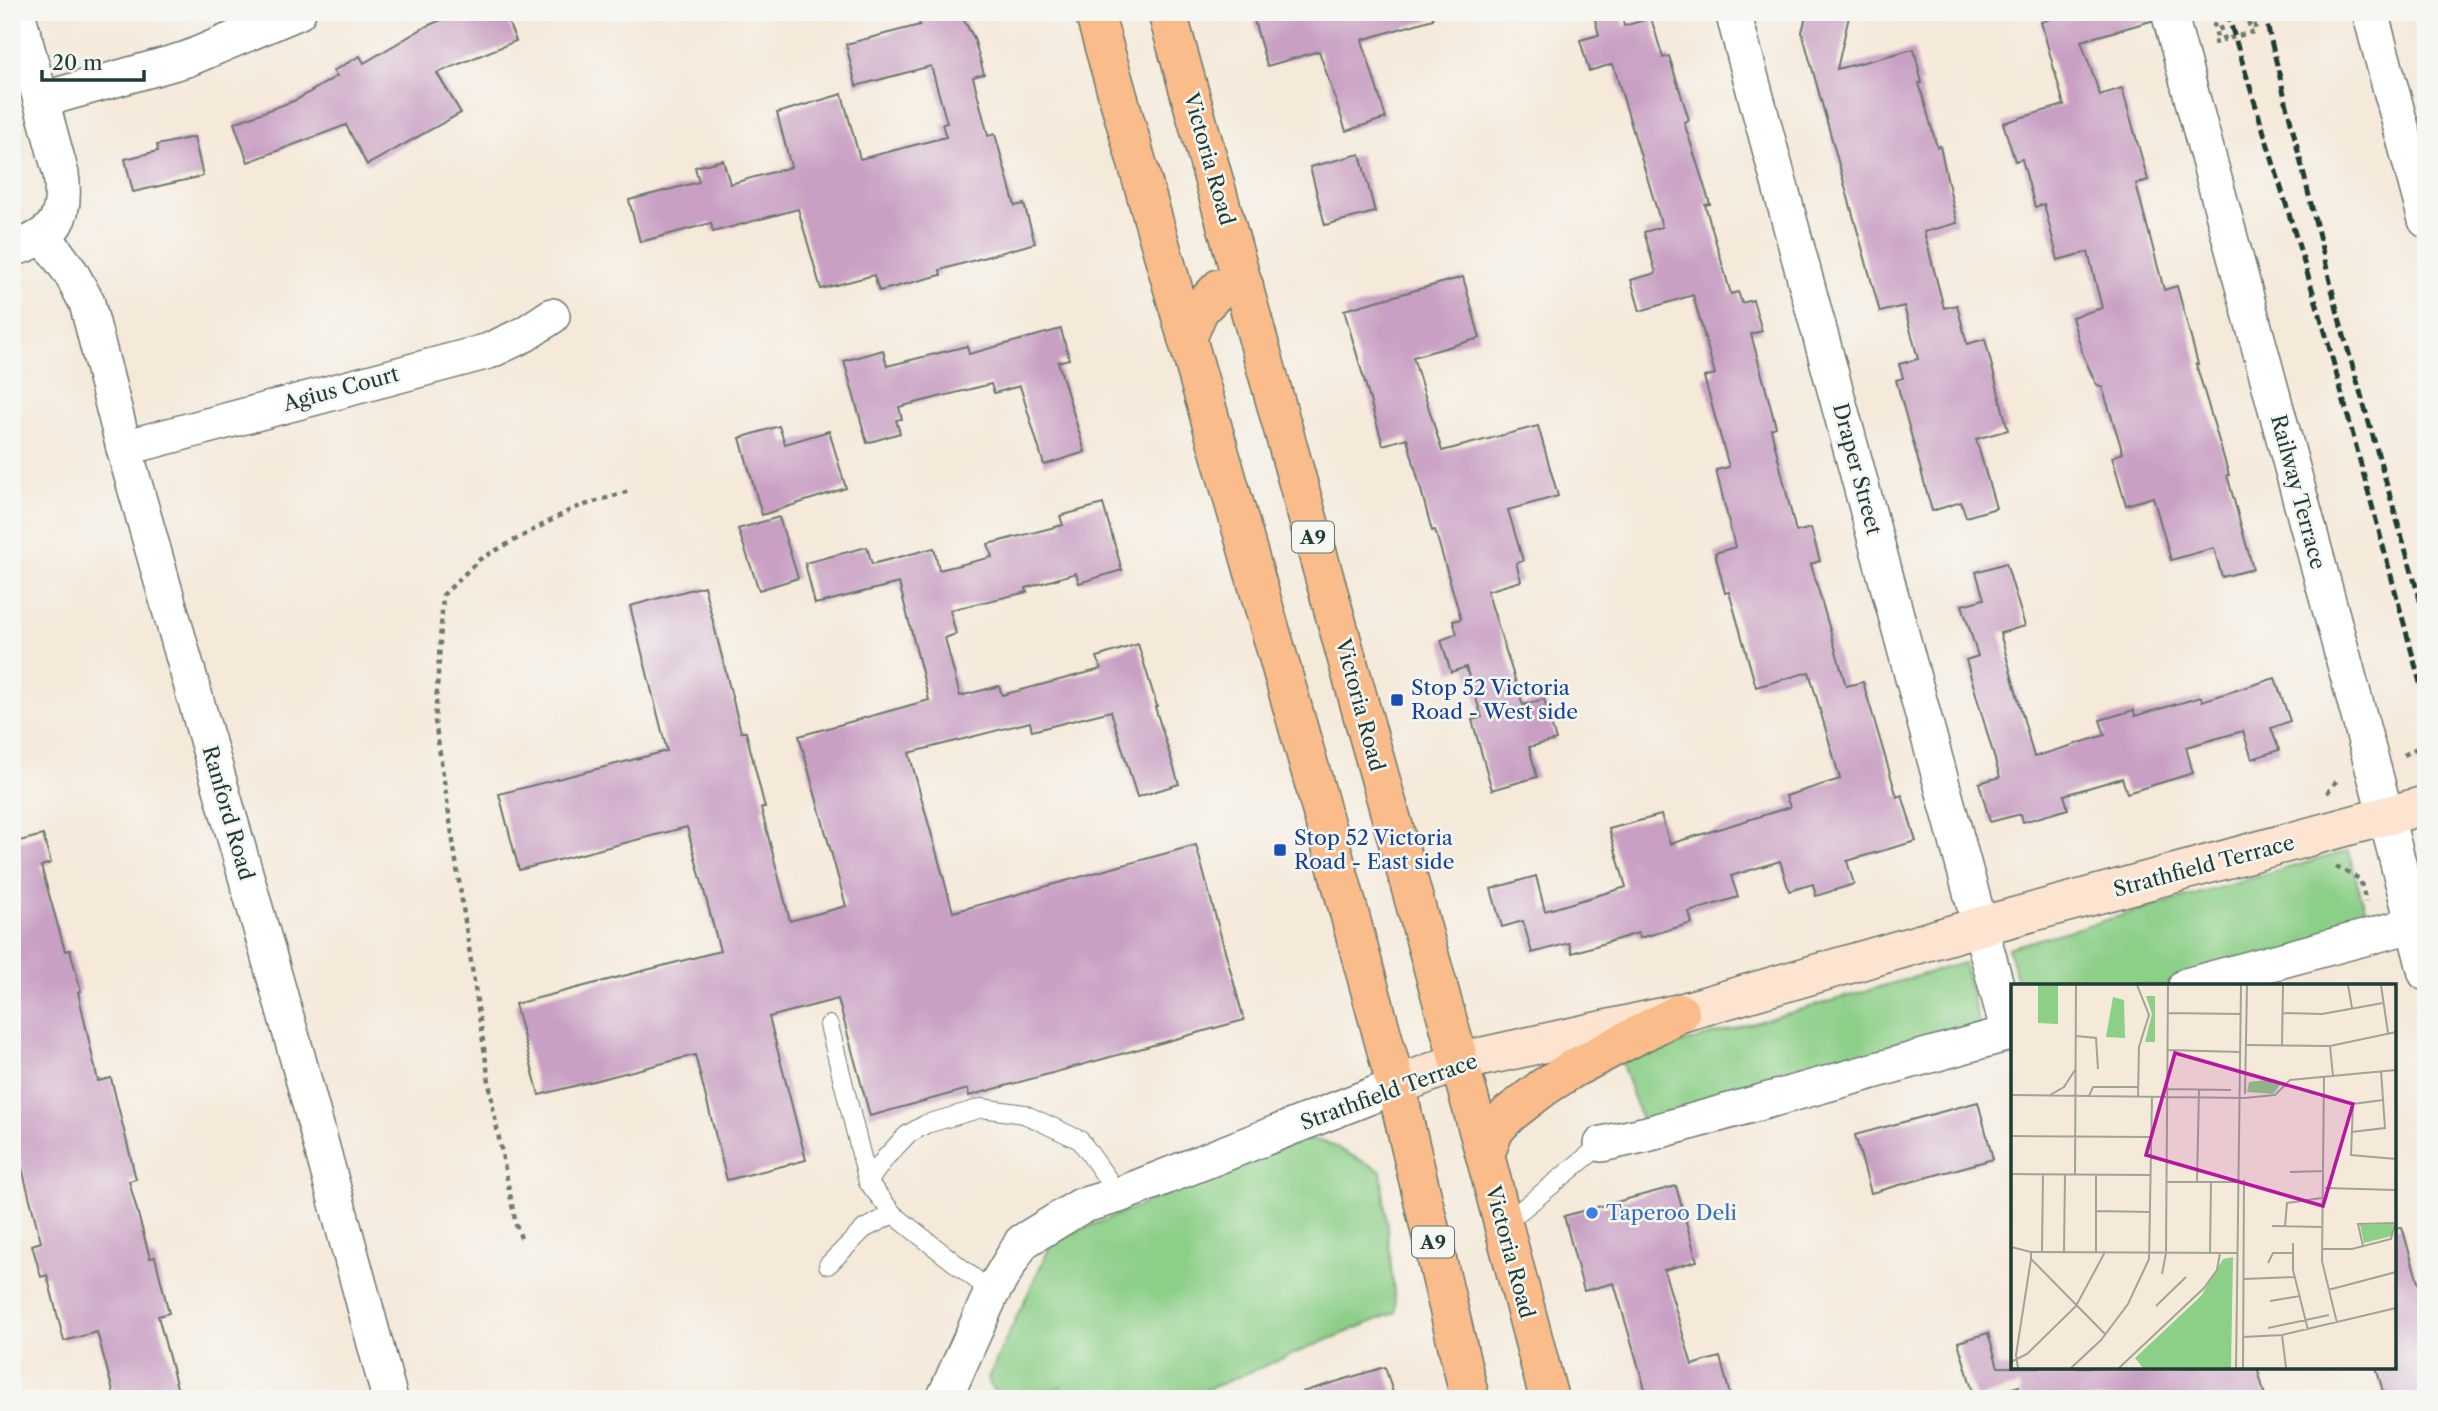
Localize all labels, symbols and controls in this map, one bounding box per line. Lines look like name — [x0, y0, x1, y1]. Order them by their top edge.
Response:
scale bar — [42, 38, 144, 82]
text: 20 m — [52, 50, 103, 75]
street label: Victoria Road — [1178, 89, 1240, 228]
street label: Agius Court — [279, 361, 402, 416]
street label: Draper Street — [1828, 400, 1887, 538]
street label: Railway Terrace — [2266, 412, 2331, 572]
road number: A9 — [1292, 522, 1334, 552]
street label: Victoria Road — [1330, 635, 1390, 774]
place label: Stop 52 Victoria Road - West side — [1411, 675, 1578, 724]
marker: Stop 52 Victoria Road - West side — [1389, 692, 1405, 708]
street label: Ranford Road — [197, 743, 260, 883]
place label: Stop 52 Victoria Road - East side — [1294, 825, 1454, 874]
street label: Strathfield Terrace — [2111, 829, 2297, 902]
marker: Stop 52 Victoria Road - East side — [1272, 842, 1288, 858]
inset map — [2011, 984, 2396, 1369]
street label: Strathfield Terrace — [1297, 1048, 1481, 1135]
street label: Victoria Road — [1480, 1182, 1540, 1321]
place label: Taperoo Deli — [1606, 1200, 1737, 1225]
marker: Taperoo Deli — [1584, 1205, 1600, 1221]
road number: A9 — [1412, 1226, 1454, 1258]

